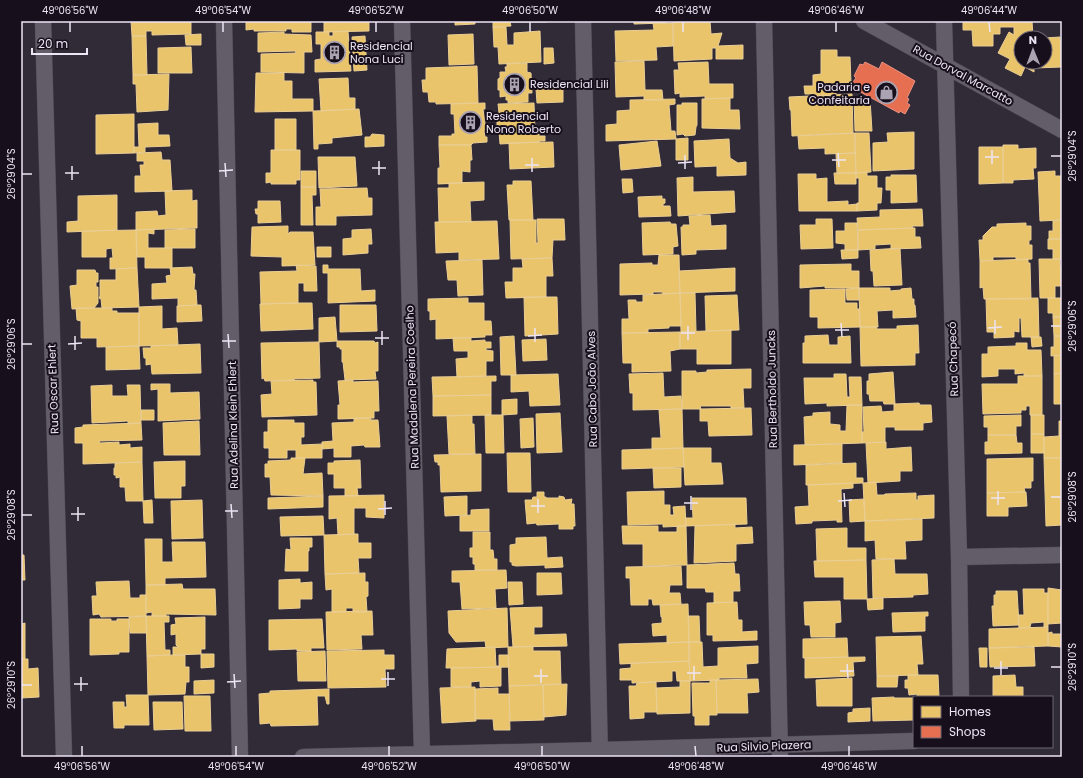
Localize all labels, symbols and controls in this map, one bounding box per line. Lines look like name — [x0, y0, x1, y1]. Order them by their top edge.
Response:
text: 49°06'56"W — [42, 3, 98, 18]
text: 49°06'54"W — [195, 3, 251, 18]
text: 49°06'52"W — [348, 3, 404, 18]
text: 49°06'50"W — [502, 3, 558, 18]
text: 49°06'48"W — [655, 3, 711, 18]
text: 49°06'46"W — [808, 3, 864, 18]
text: 49°06'44"W — [961, 3, 1017, 18]
scale bar — [32, 30, 87, 56]
north arrow — [1013, 30, 1053, 70]
text: N — [1029, 32, 1037, 48]
text: 20 m — [38, 35, 68, 52]
place label: Residencial Nona Luci — [350, 38, 413, 67]
building icon: Residencial Nona Luci — [322, 39, 348, 65]
street label: Rua Dorval Marcatto — [910, 41, 1016, 109]
building icon: Residencial Lili — [502, 71, 528, 97]
place label: Residencial Lili — [530, 76, 609, 92]
place label: Padaria e Confeitaria — [809, 79, 870, 108]
shop icon: Padaria e Confeitaria — [873, 80, 899, 106]
place label: Residencial Nono Roberto — [486, 108, 561, 137]
building icon: Residencial Nono Roberto — [457, 109, 483, 135]
text: 26°29'04"S — [1065, 130, 1080, 182]
text: 26°29'04"S — [4, 148, 19, 200]
text: 26°29'06"S — [1065, 300, 1080, 352]
street label: Rua Madalena Pereira Coelho — [401, 305, 423, 469]
text: 26°29'06"S — [4, 318, 19, 370]
street label: Rua Chapecó — [944, 321, 962, 397]
street label: Rua Cabo João Alves — [583, 330, 601, 447]
street label: Rua Bertholdo Juncks — [763, 330, 781, 448]
street label: Rua Oscar Ehlert — [43, 344, 63, 434]
street label: Rua Adelina Klein Ehlert — [224, 361, 242, 489]
text: 26°29'08"S — [1065, 471, 1080, 523]
text: 26°29'08"S — [4, 489, 19, 541]
text: 26°29'10"S — [1065, 643, 1080, 691]
text: 26°29'10"S — [4, 661, 19, 709]
legend — [913, 696, 1053, 748]
text: Homes — [949, 703, 991, 720]
text: Shops — [949, 723, 986, 740]
street label: Rua Silvio Piazera — [716, 736, 812, 756]
text: 49°06'56"W — [54, 759, 110, 774]
text: 49°06'54"W — [208, 759, 264, 774]
text: 49°06'52"W — [361, 759, 417, 774]
text: 49°06'50"W — [514, 759, 570, 774]
text: 49°06'48"W — [668, 759, 724, 774]
text: 49°06'46"W — [821, 759, 877, 774]

